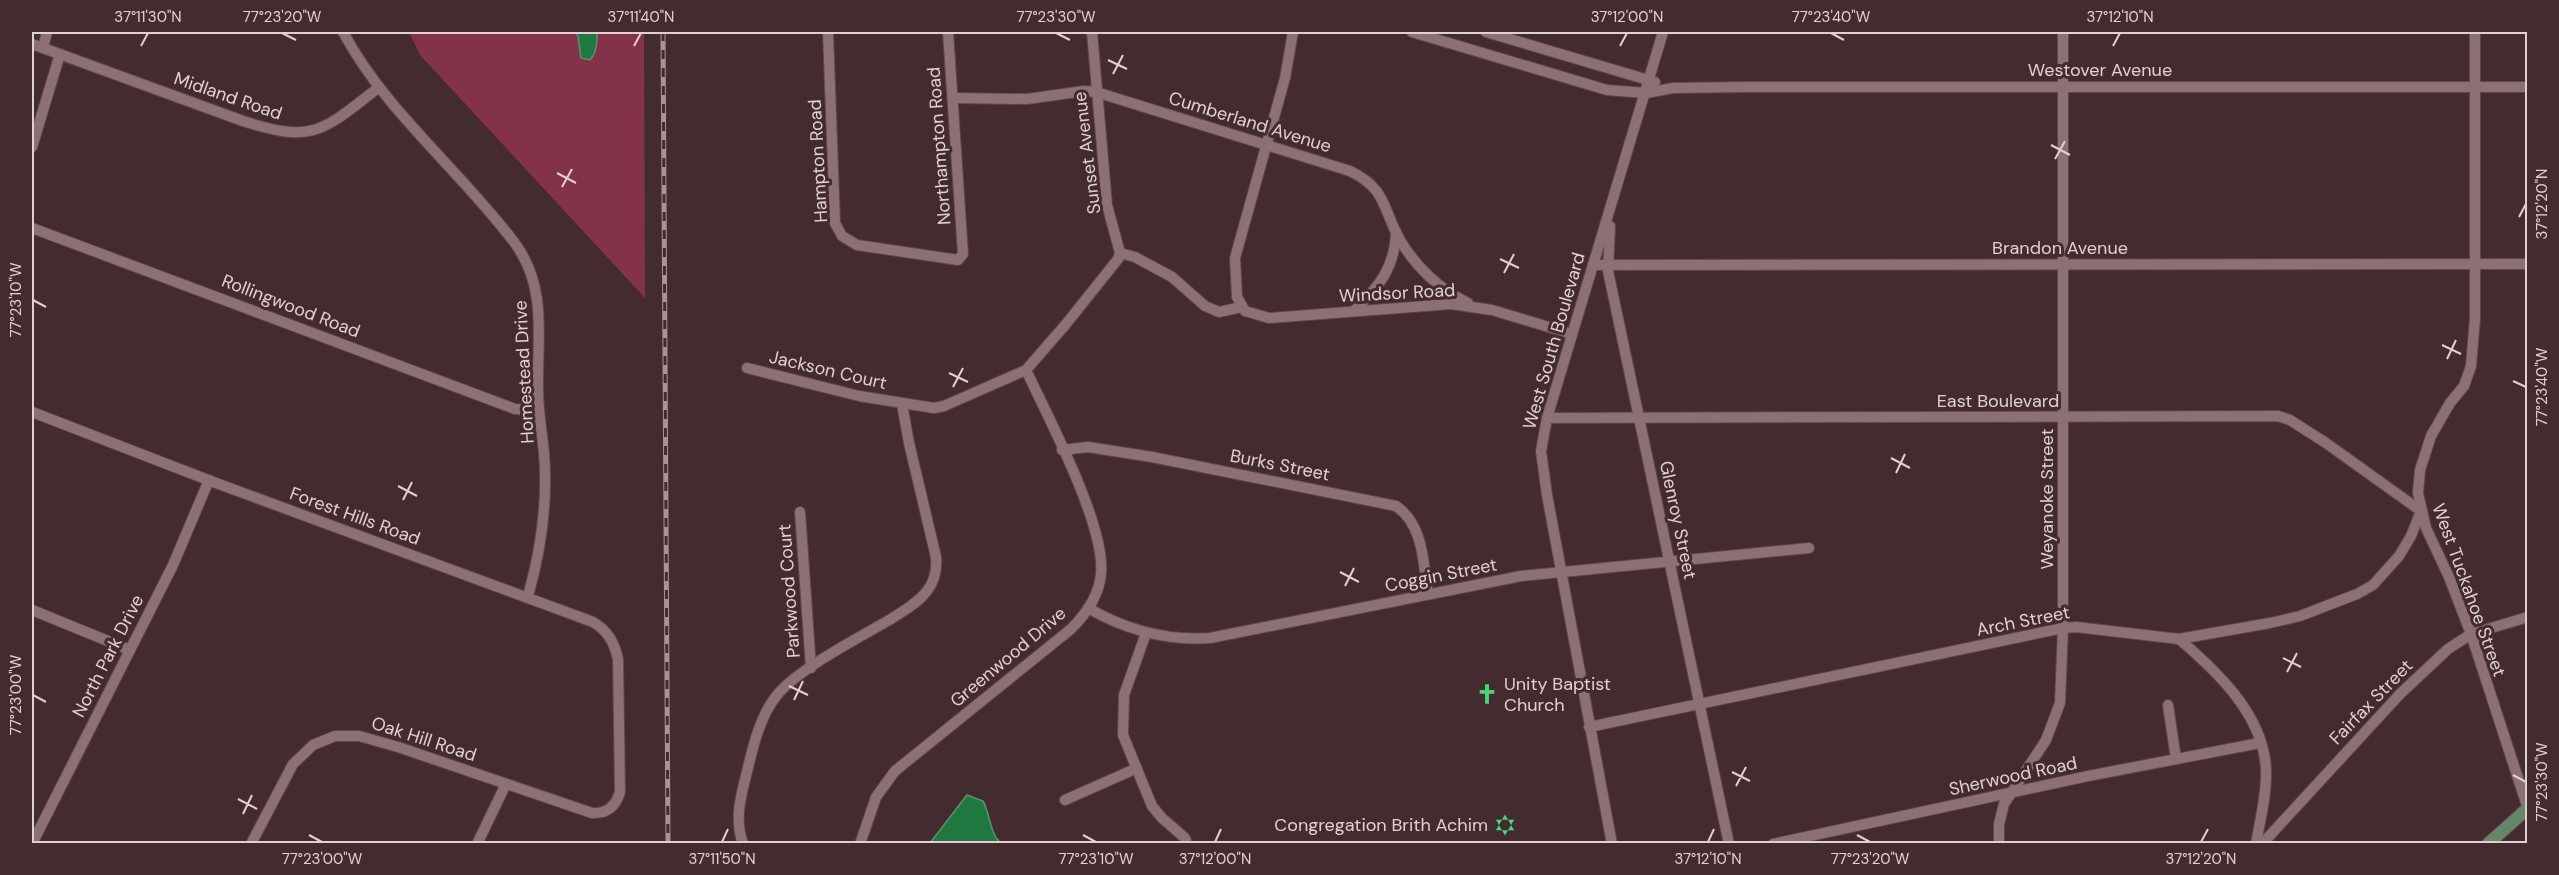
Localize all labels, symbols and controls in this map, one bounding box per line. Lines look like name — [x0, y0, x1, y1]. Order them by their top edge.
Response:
text: 37°11'30"N — [114, 7, 182, 27]
text: 77°23'20"W — [243, 7, 322, 27]
text: 37°11'40"N — [608, 7, 674, 27]
text: 77°23'30"W — [1016, 7, 1096, 27]
text: 37°12'00"N — [1591, 7, 1663, 27]
text: 77°23'40"W — [1792, 7, 1871, 27]
text: 37°12'10"N — [2086, 7, 2154, 27]
street label: Westover Avenue — [2028, 58, 2172, 82]
street label: Midland Road — [171, 66, 285, 126]
street label: Northampton Road — [922, 66, 956, 226]
street label: Cumberland Avenue — [1166, 86, 1334, 158]
street label: Sunset Avenue — [1068, 90, 1106, 216]
street label: Hampton Road — [803, 99, 833, 223]
text: 37°12'20"N — [2532, 169, 2552, 239]
street label: Brandon Avenue — [1992, 236, 2128, 260]
street label: West South Boulevard — [1517, 250, 1591, 432]
text: 77°23'10"W — [6, 262, 26, 337]
street label: Rollingwood Road — [218, 269, 364, 343]
street label: Windsor Road — [1338, 278, 1456, 308]
street label: Homestead Drive — [508, 300, 540, 444]
street label: Jackson Court — [767, 345, 889, 395]
text: 77°23'40"W — [2532, 347, 2552, 426]
street label: East Boulevard — [1937, 389, 2059, 413]
street label: Weyanoke Street — [2035, 428, 2059, 570]
street label: Burks Street — [1228, 444, 1332, 486]
street label: Glenroy Street — [1654, 459, 1702, 581]
street label: Forest Hills Road — [286, 481, 424, 551]
street label: West Tuckahoe Street — [2426, 500, 2512, 680]
street label: Parkwood Court — [772, 523, 806, 659]
street label: Coggin Street — [1383, 552, 1499, 598]
street label: North Park Drive — [67, 590, 149, 722]
street label: Arch Street — [1974, 600, 2072, 642]
street label: Greenwood Drive — [945, 601, 1071, 713]
text: 77°23'00"W — [6, 654, 26, 735]
street label: Fairfax Street — [2324, 654, 2418, 750]
place label: Unity Baptist Church — [1504, 672, 1611, 717]
church icon: Unity Baptist Church — [1475, 682, 1499, 706]
street label: Oak Hill Road — [369, 711, 479, 767]
text: 77°23'30"W — [2532, 742, 2552, 822]
street label: Sherwood Road — [1947, 751, 2079, 801]
place label: Congregation Brith Achim — [1274, 813, 1488, 837]
synagogue icon: Congregation Brith Achim — [1493, 813, 1517, 837]
text: 77°23'00"W — [282, 849, 363, 869]
text: 37°11'50"N — [688, 849, 756, 869]
text: 77°23'10"W — [1059, 849, 1134, 869]
text: 37°12'00"N — [1179, 849, 1251, 869]
text: 37°12'10"N — [1674, 849, 1742, 869]
text: 77°23'20"W — [1831, 849, 1910, 869]
text: 37°12'20"N — [2166, 849, 2236, 869]

